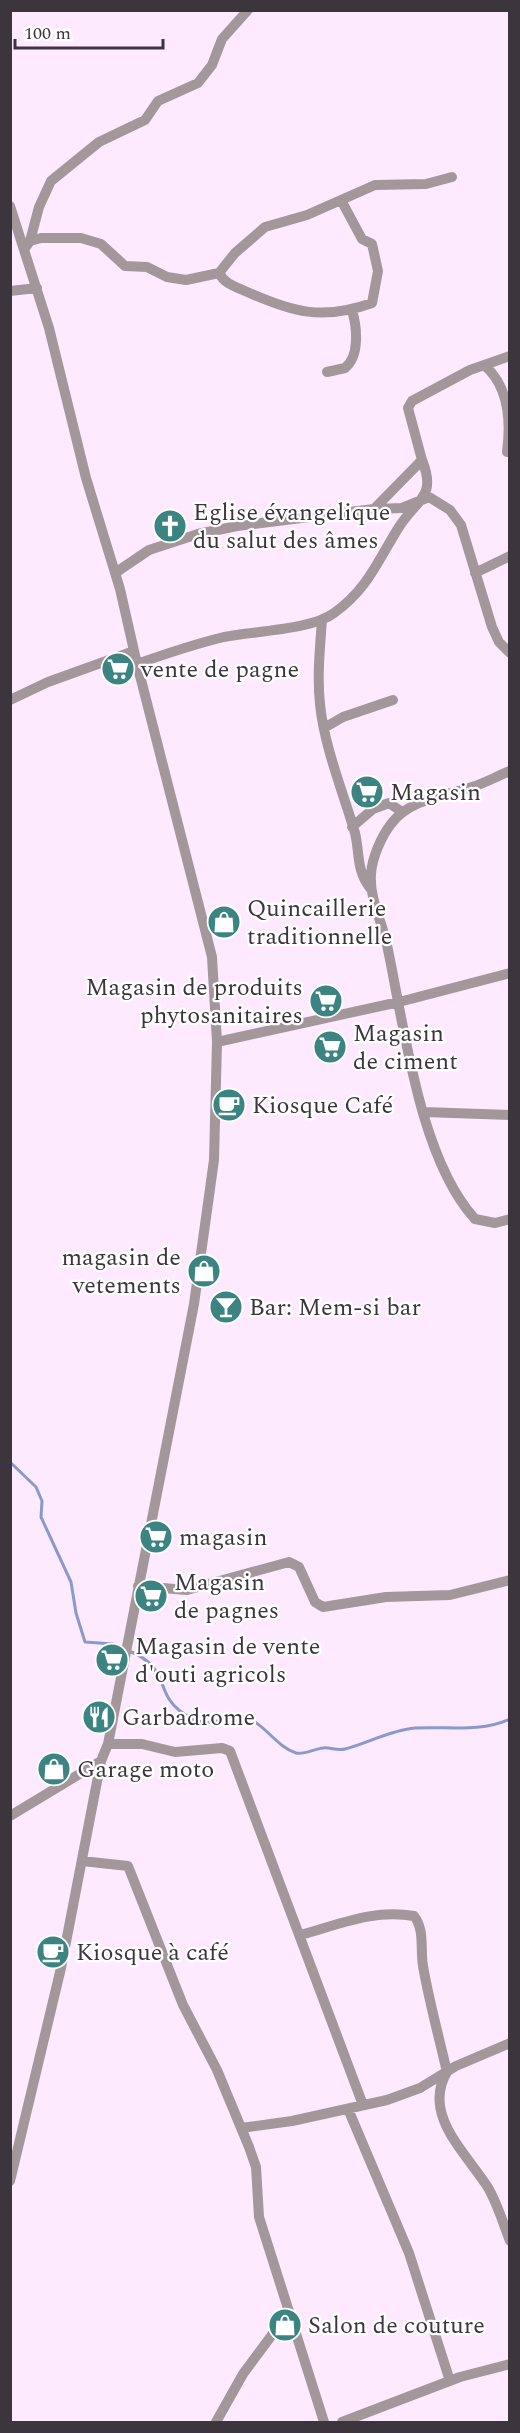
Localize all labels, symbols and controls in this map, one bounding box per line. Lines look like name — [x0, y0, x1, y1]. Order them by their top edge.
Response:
scale bar — [15, 12, 164, 50]
text: 100 m — [24, 20, 71, 47]
place label: Eglise évangelique du salut des âmes — [193, 495, 390, 559]
church icon: Eglise évangelique du salut des âmes — [152, 508, 188, 544]
supermarket icon: vente de pagne — [100, 651, 136, 687]
place label: vente de pagne — [140, 652, 299, 688]
supermarket icon: Magasin — [349, 774, 385, 810]
place label: Magasin — [390, 775, 481, 811]
place label: Quincaillerie traditionnelle — [247, 891, 392, 955]
shop icon: Quincaillerie traditionnelle — [206, 904, 242, 940]
place label: Magasin de produits phytosanitaires — [85, 970, 303, 1034]
supermarket icon: Magasin de produits phytosanitaires — [308, 983, 344, 1019]
place label: Magasin de ciment — [353, 1016, 458, 1080]
supermarket icon: Magasin de ciment — [312, 1029, 348, 1065]
cafe icon: Kiosque Café — [211, 1087, 247, 1123]
place label: Kiosque Café — [252, 1088, 393, 1124]
place label: magasin de vetements — [61, 1240, 181, 1304]
shop icon: magasin de vetements — [186, 1253, 222, 1289]
bar icon: Bar: Mem-si bar — [208, 1289, 244, 1325]
place label: Bar: Mem-si bar — [249, 1290, 421, 1326]
supermarket icon: magasin — [138, 1519, 174, 1555]
place label: magasin — [179, 1520, 268, 1556]
place label: Magasin de pagnes — [174, 1565, 279, 1629]
supermarket icon: Magasin de pagnes — [133, 1578, 169, 1614]
place label: Magasin de vente d'outi agricols — [135, 1629, 320, 1693]
supermarket icon: Magasin de vente d'outi agricols — [94, 1642, 130, 1678]
restaurant icon: Garbadrome — [81, 1699, 117, 1735]
place label: Garbadrome — [122, 1700, 255, 1736]
shop icon: Garage moto — [36, 1751, 72, 1787]
place label: Garage moto — [77, 1752, 214, 1788]
cafe icon: Kiosque à café — [35, 1934, 71, 1970]
place label: Kiosque à café — [76, 1935, 229, 1971]
shop icon: Salon de couture — [267, 2307, 303, 2343]
place label: Salon de couture — [308, 2308, 485, 2344]

